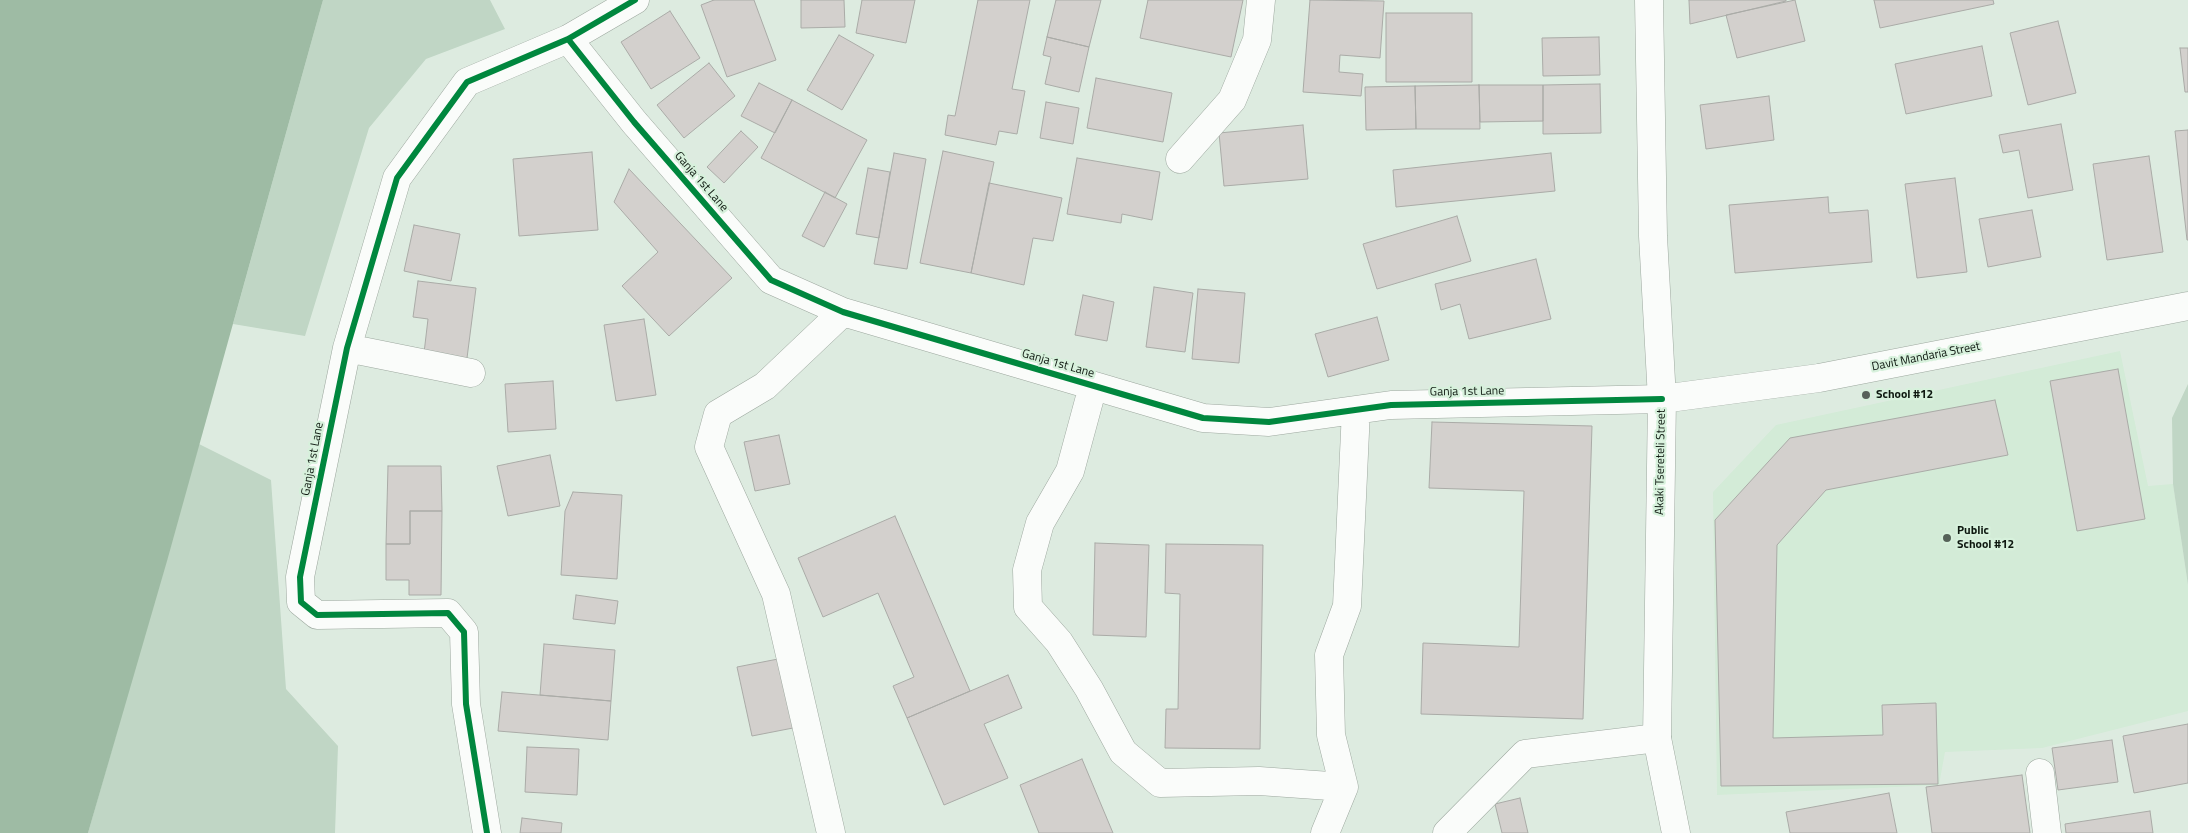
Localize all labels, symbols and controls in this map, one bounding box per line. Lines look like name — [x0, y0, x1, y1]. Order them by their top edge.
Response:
street label: Ganja 1st Lane — [671, 149, 731, 215]
street label: Davit Mandaria Street — [1871, 339, 1981, 375]
street label: Ganja 1st Lane — [1020, 347, 1096, 381]
street label: Ganja 1st Lane — [1430, 384, 1504, 400]
place label: School #12 — [1876, 388, 1933, 402]
marker: School #12 — [1860, 389, 1872, 401]
street label: Akaki Tsereteli Street — [1653, 409, 1669, 515]
street label: Ganja 1st Lane — [299, 421, 327, 497]
place label: Public School #12 — [1957, 524, 2014, 552]
marker: Public School #12 — [1941, 532, 1953, 544]

